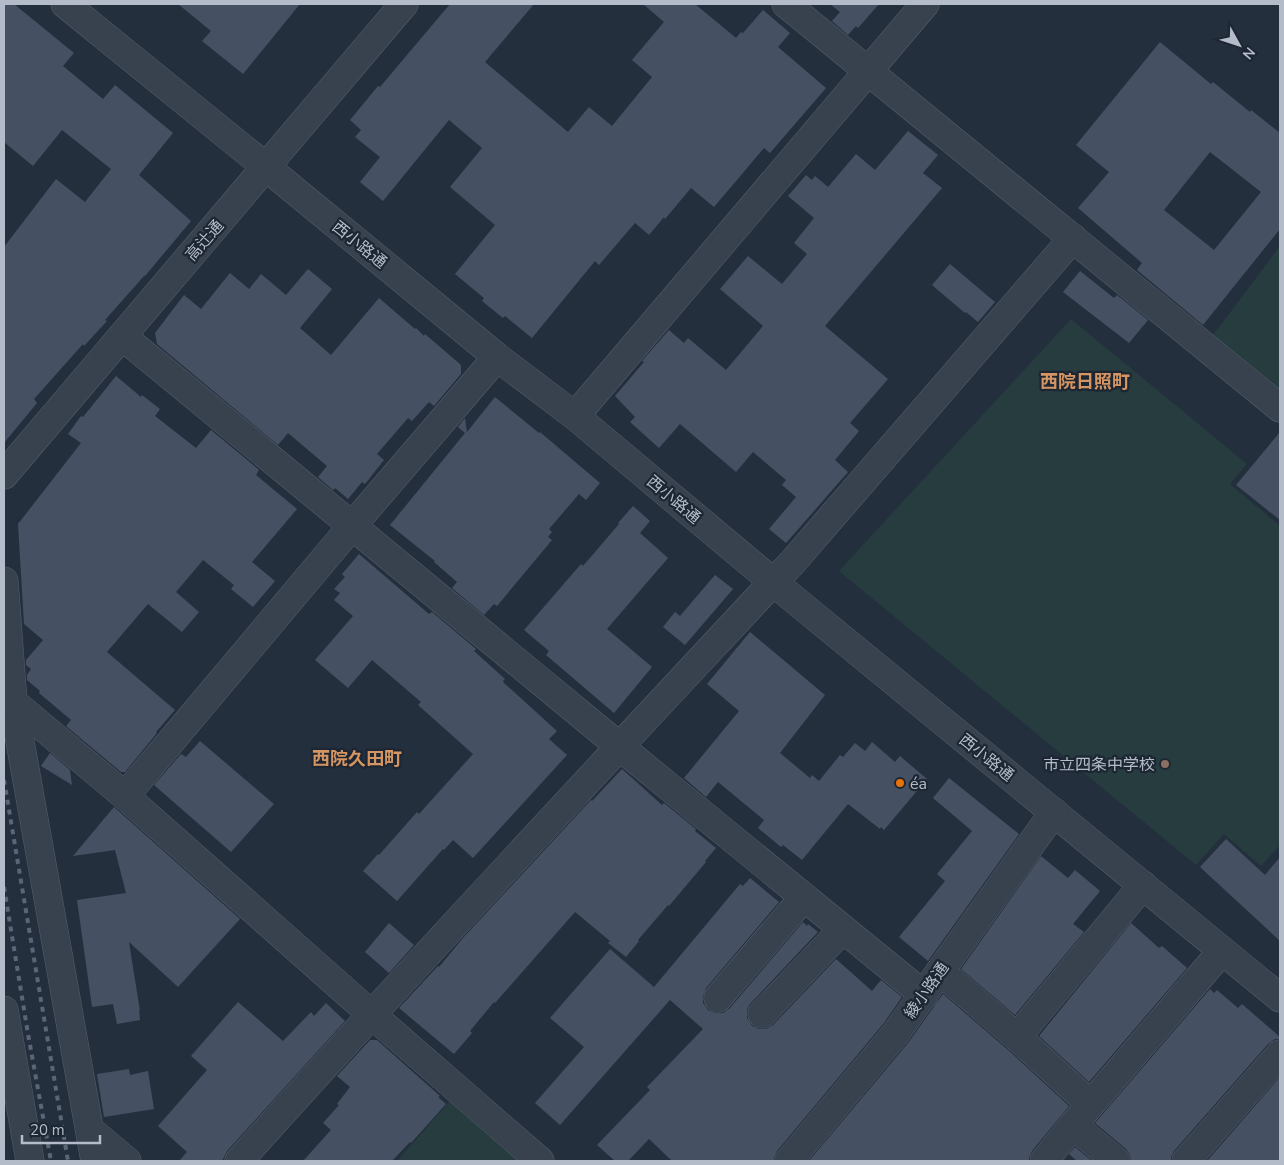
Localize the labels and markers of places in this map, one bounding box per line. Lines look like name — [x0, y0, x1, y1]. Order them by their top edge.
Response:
place label: 市立四条中学校 — [1043, 754, 1155, 776]
marker: 市立四条中学校 — [1159, 758, 1171, 770]
place label: éa — [910, 773, 927, 795]
marker: éa — [894, 777, 906, 789]

